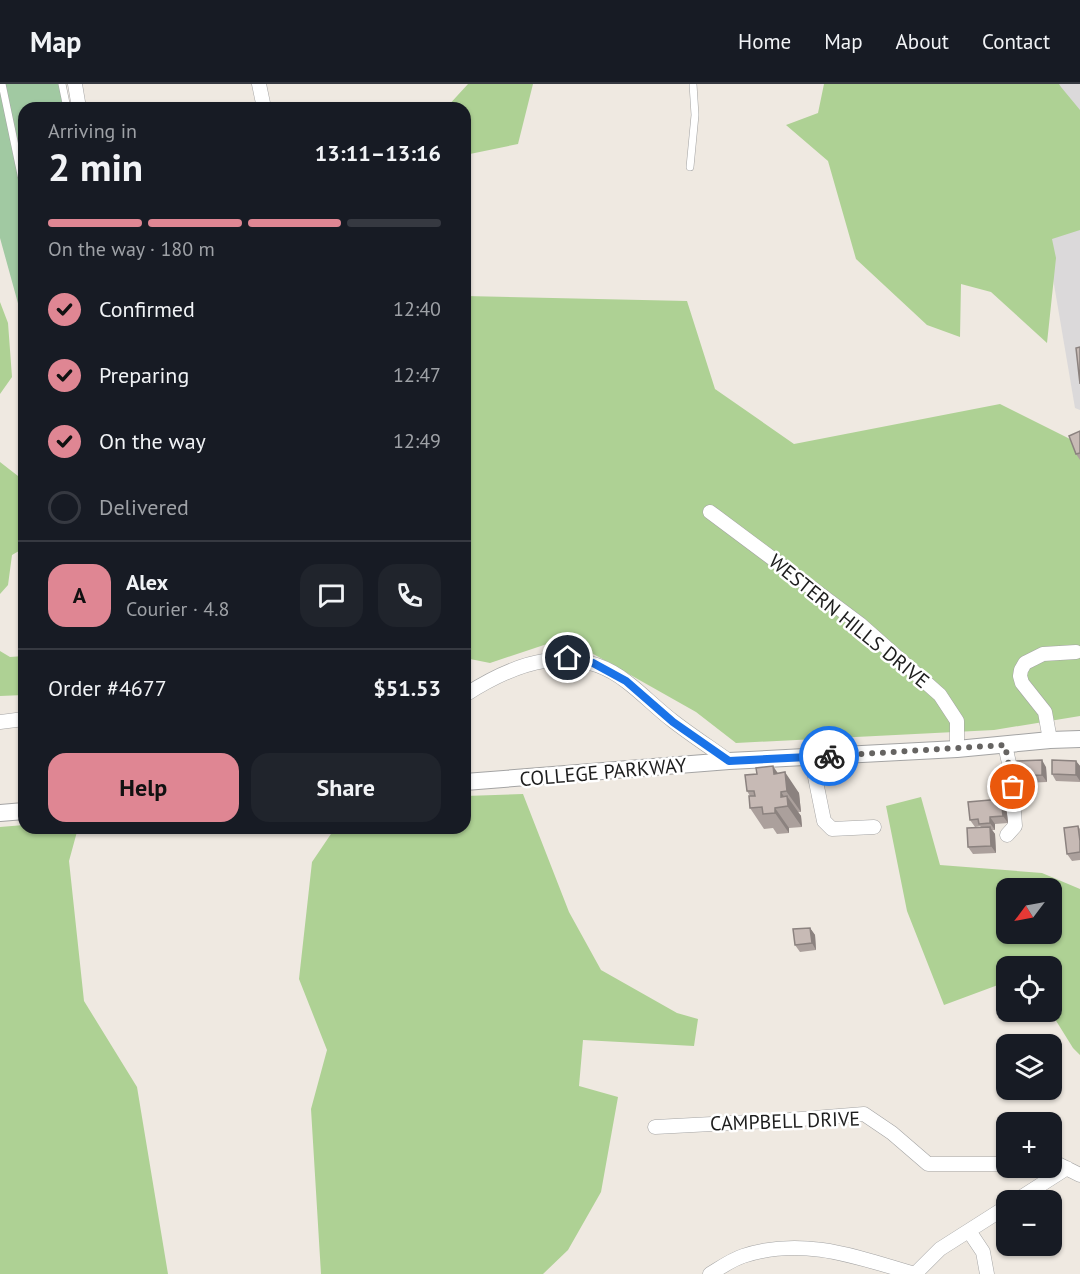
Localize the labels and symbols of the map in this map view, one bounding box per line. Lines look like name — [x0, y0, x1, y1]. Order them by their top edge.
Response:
street label: WESTERN HILLS DRIVE — [763, 548, 935, 694]
pin — [542, 632, 593, 683]
courier — [799, 726, 859, 786]
street label: COLLEGE PARKWAY — [518, 752, 688, 792]
pin — [987, 761, 1038, 812]
north arrow — [996, 878, 1062, 944]
street label: CAMPBELL DRIVE — [710, 1105, 860, 1137]

